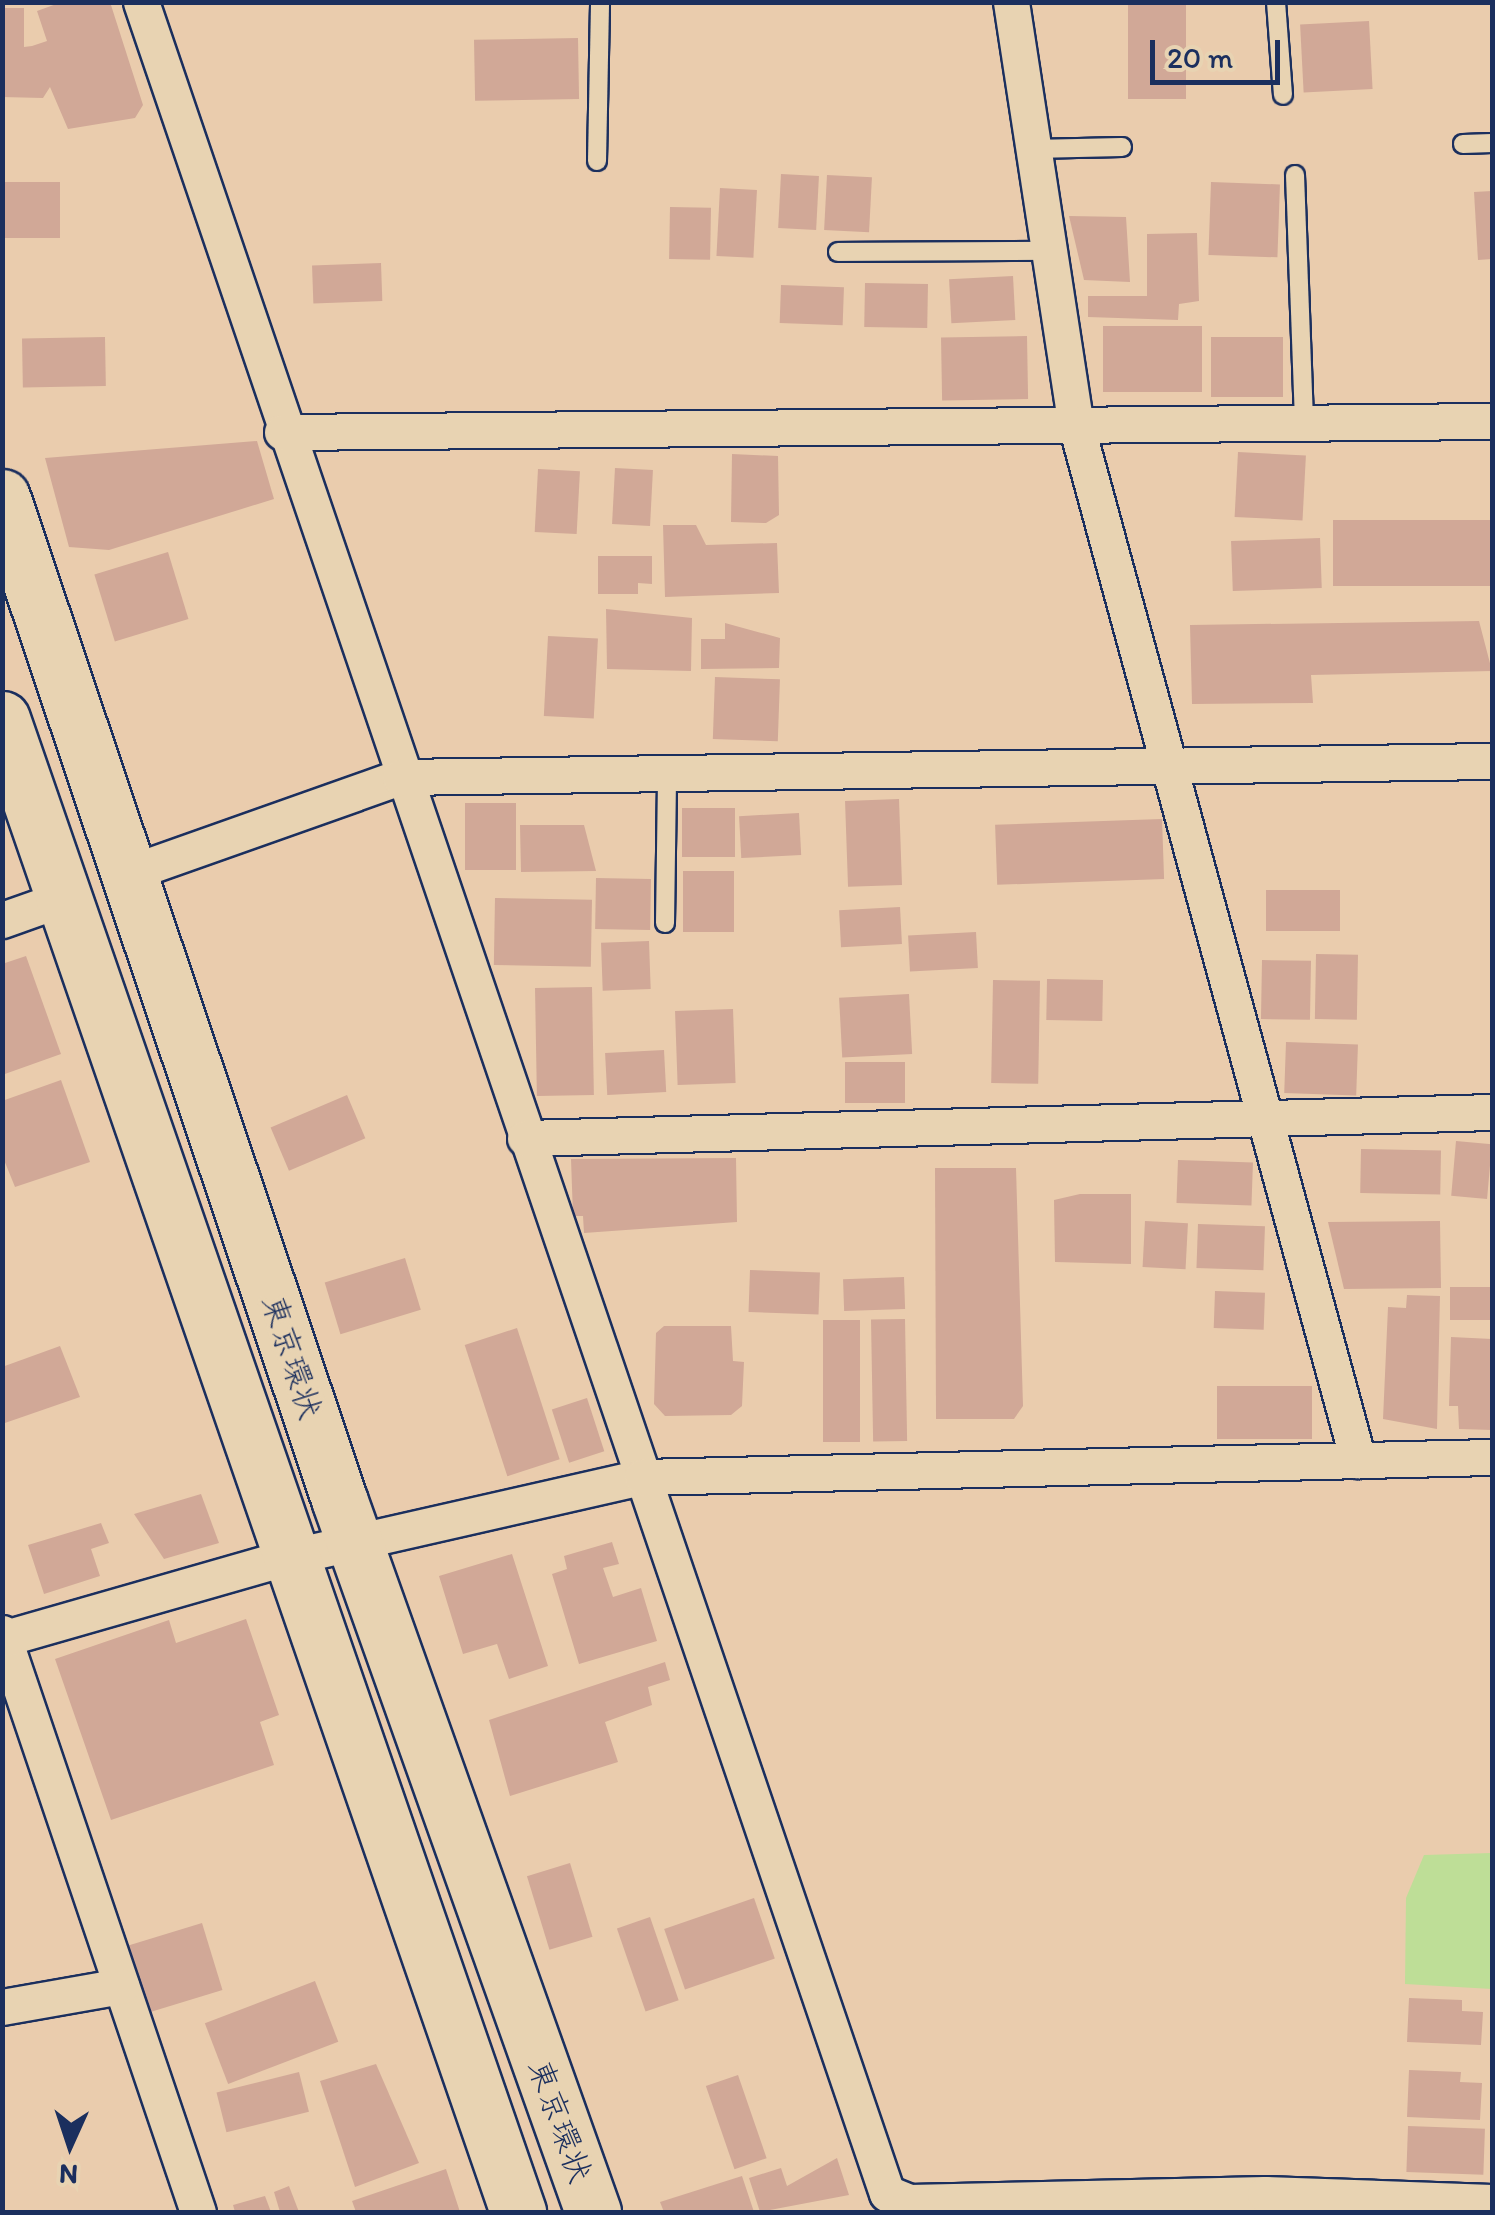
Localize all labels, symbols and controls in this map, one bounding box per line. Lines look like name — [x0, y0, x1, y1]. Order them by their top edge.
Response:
scale bar — [1155, 20, 1285, 82]
text: 20 m — [1167, 39, 1233, 76]
street label: 東京環状 — [254, 1290, 330, 1424]
street label: 東京環状 — [520, 2054, 600, 2188]
north arrow — [20, 2095, 120, 2195]
text: N — [58, 2157, 79, 2192]

